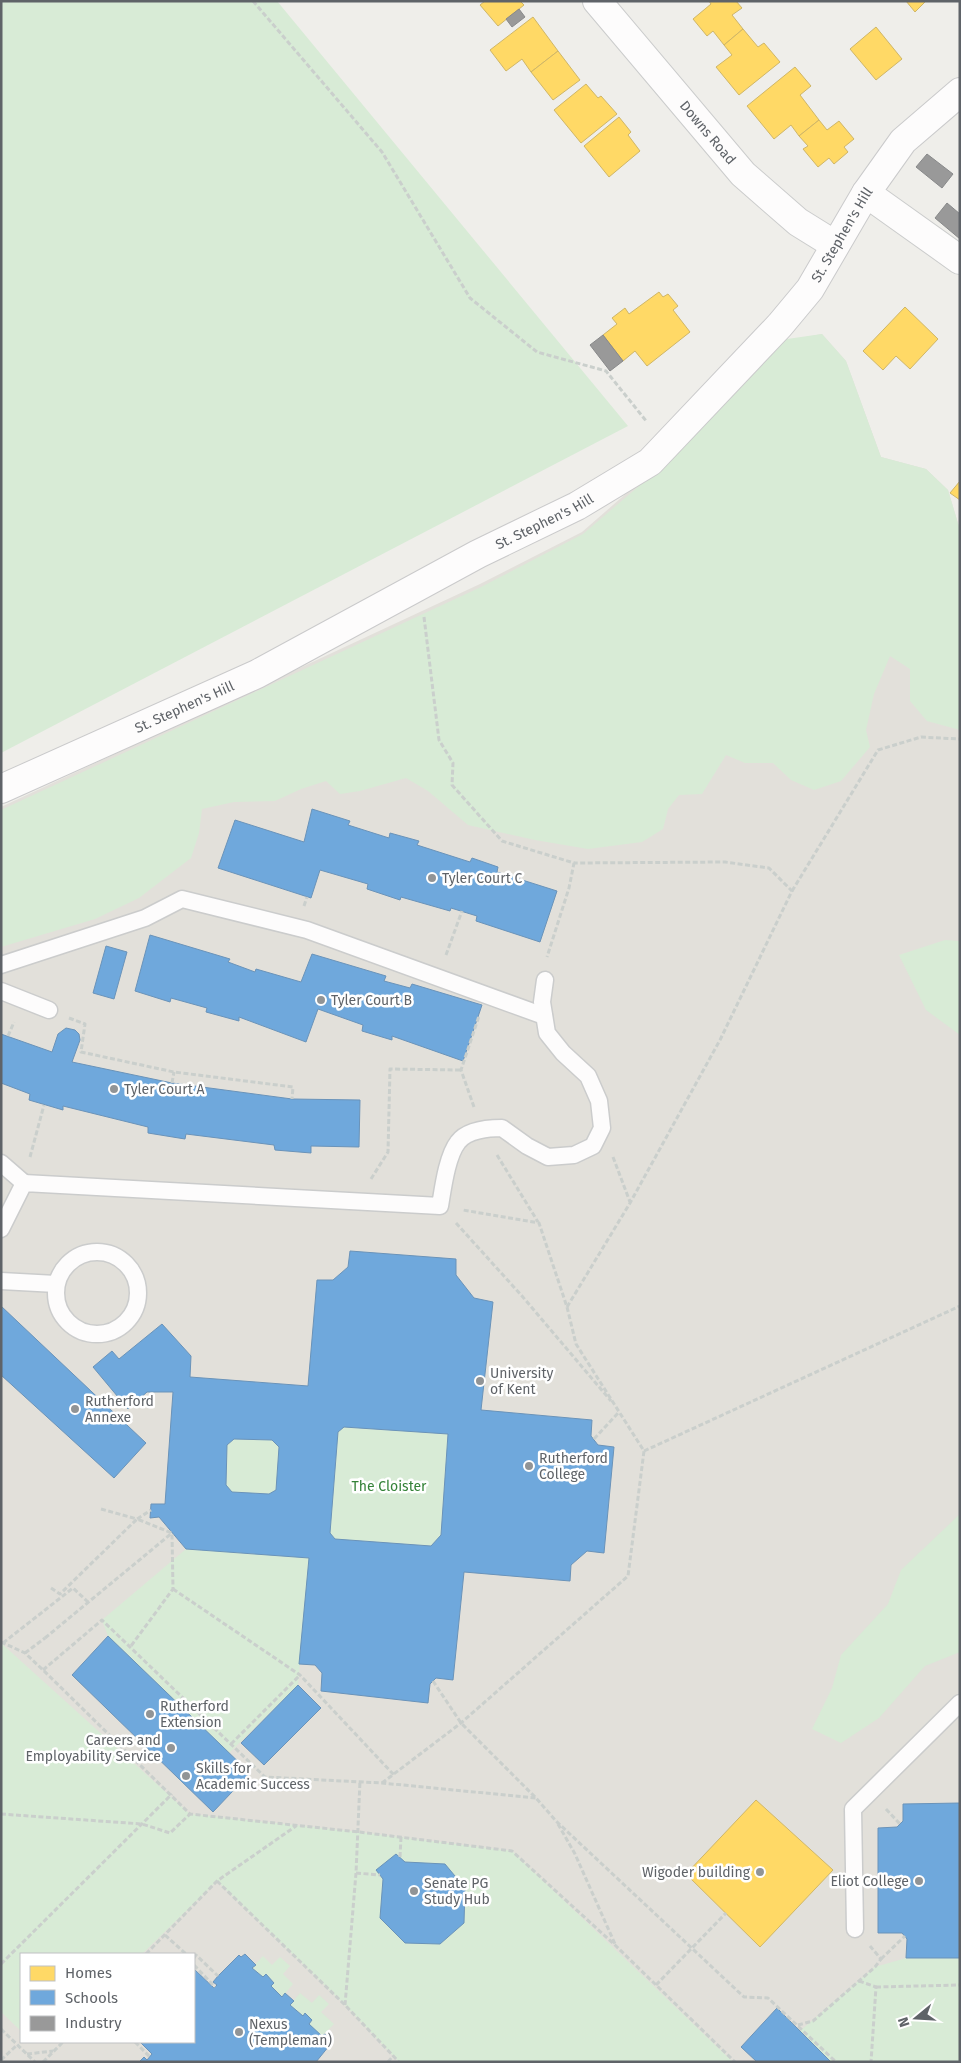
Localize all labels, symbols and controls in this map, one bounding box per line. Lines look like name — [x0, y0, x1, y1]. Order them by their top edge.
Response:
street label: Downs Road — [676, 97, 740, 168]
street label: St. Stephen's Hill — [807, 184, 876, 285]
street label: St. Stephen's Hill — [493, 490, 596, 553]
street label: St. Stephen's Hill — [132, 677, 237, 736]
place label: Tyler Court C — [442, 870, 522, 887]
marker: Tyler Court C — [426, 872, 438, 884]
place label: Tyler Court B — [331, 992, 412, 1009]
marker: Tyler Court B — [315, 994, 327, 1006]
place label: Tyler Court A — [124, 1081, 204, 1098]
marker: Tyler Court A — [108, 1083, 120, 1095]
place label: University of Kent — [490, 1365, 554, 1398]
marker: University of Kent — [474, 1375, 486, 1387]
place label: Rutherford Annexe — [85, 1393, 154, 1426]
marker: Rutherford Annexe — [69, 1403, 81, 1415]
place label: Rutherford College — [539, 1450, 608, 1483]
marker: Rutherford College — [523, 1460, 535, 1472]
park label: The Cloister — [351, 1478, 427, 1495]
place label: Rutherford Extension — [160, 1698, 229, 1731]
marker: Rutherford Extension — [144, 1708, 156, 1720]
place label: Careers and Employability Service — [25, 1732, 161, 1765]
marker: Careers and Employability Service — [165, 1742, 177, 1754]
place label: Skills for Academic Success — [196, 1760, 310, 1793]
marker: Skills for Academic Success — [180, 1770, 192, 1782]
place label: Wigoder building — [642, 1864, 751, 1881]
marker: Wigoder building — [754, 1866, 766, 1878]
place label: Eliot College — [830, 1873, 909, 1890]
place label: Senate PG Study Hub — [424, 1875, 490, 1908]
marker: Eliot College — [913, 1875, 925, 1887]
marker: Senate PG Study Hub — [408, 1885, 420, 1897]
legend — [20, 1953, 195, 2043]
text: Homes — [65, 1964, 112, 1982]
text: Schools — [65, 1989, 118, 2007]
north arrow — [891, 1993, 941, 2043]
text: Industry — [65, 2014, 122, 2032]
text: N — [895, 2015, 914, 2029]
place label: Nexus (Templeman) — [249, 2016, 332, 2049]
marker: Nexus (Templeman) — [233, 2026, 245, 2038]

